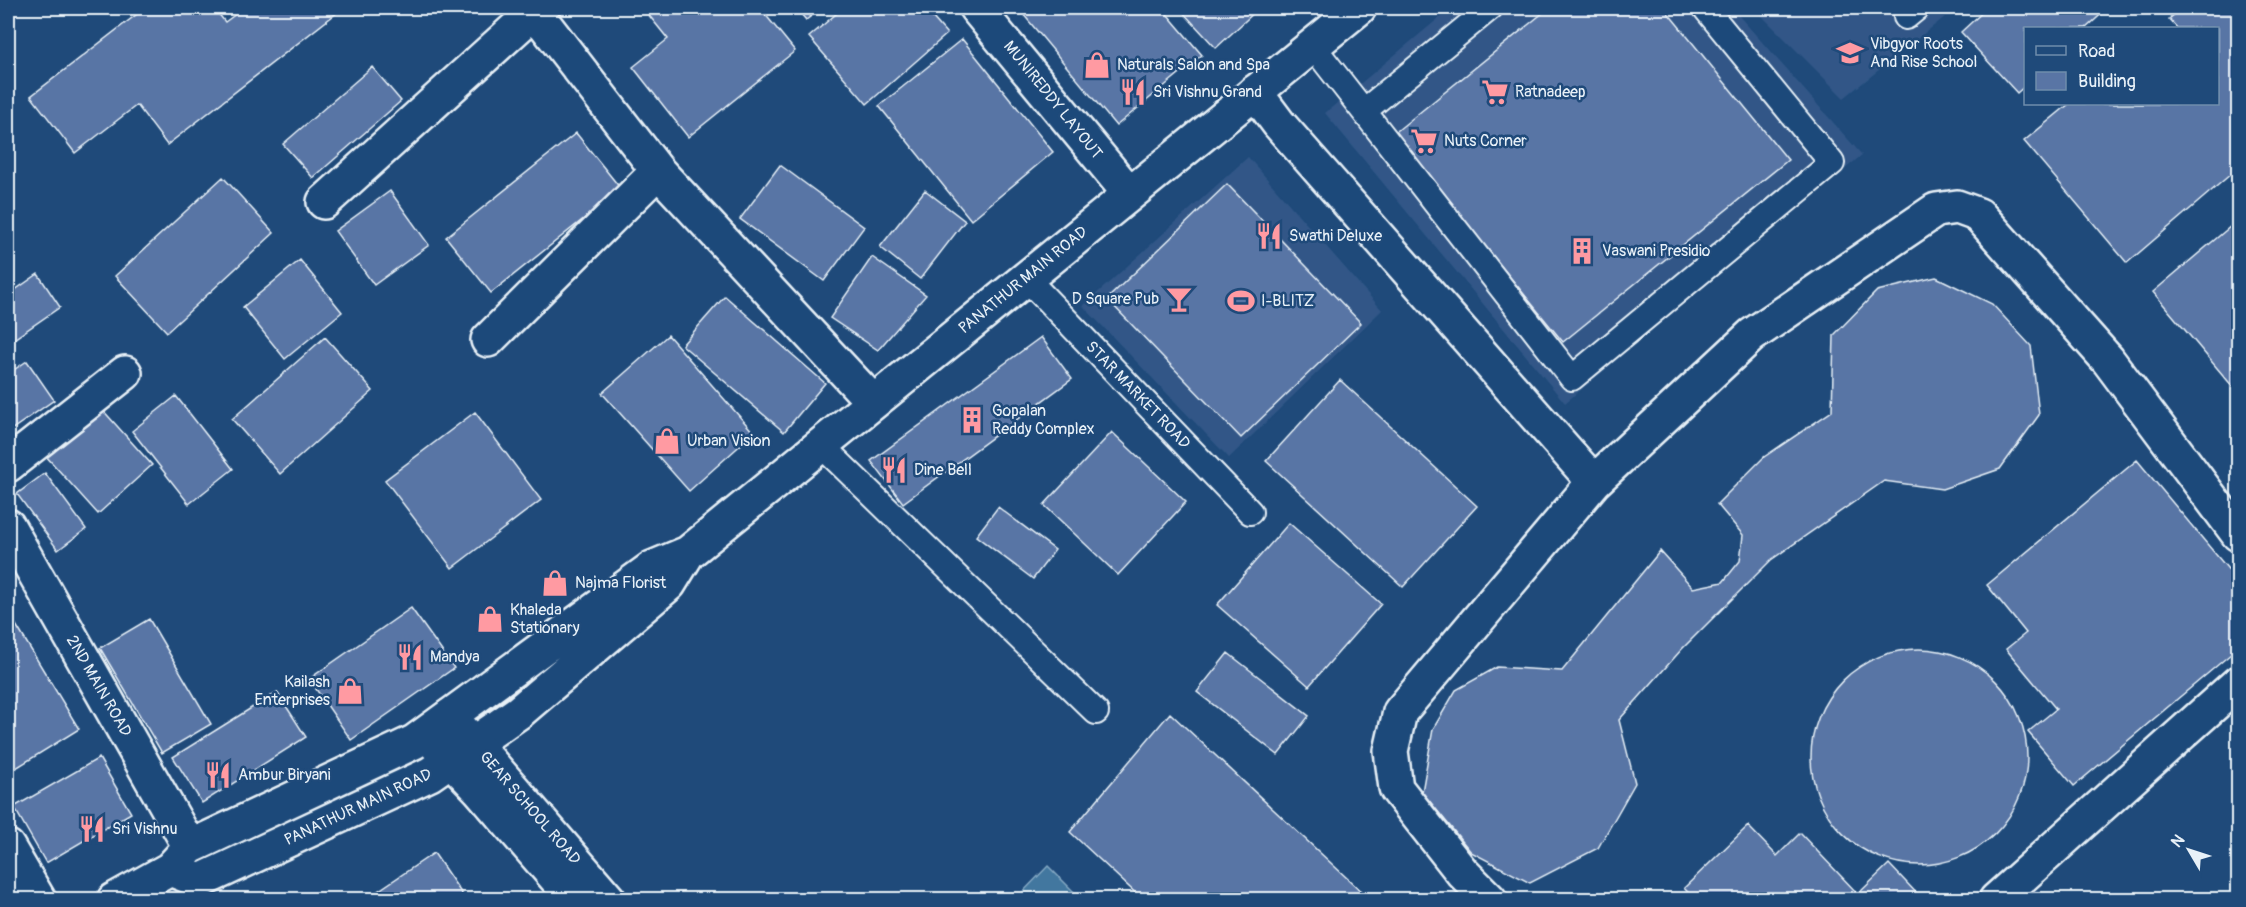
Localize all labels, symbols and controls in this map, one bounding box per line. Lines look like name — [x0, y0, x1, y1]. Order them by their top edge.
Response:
legend — [2024, 27, 2219, 105]
place label: Vibgyor Roots And Rise School — [1870, 34, 1977, 72]
street label: MUNIREDDY LAYOUT — [999, 37, 1107, 163]
school or university icon: Vibgyor Roots And Rise School — [1835, 38, 1865, 68]
text: Road — [2078, 40, 2115, 63]
shop icon: Naturals Salon and Spa — [1082, 50, 1112, 80]
place label: Naturals Salon and Spa — [1117, 55, 1270, 75]
text: Building — [2078, 70, 2136, 93]
restaurant icon: Sri Vishnu Grand — [1118, 77, 1148, 107]
supermarket icon: Ratnadeep — [1480, 77, 1510, 107]
place label: Sri Vishnu Grand — [1153, 82, 1262, 102]
place label: Ratnadeep — [1515, 82, 1586, 102]
supermarket icon: Nuts Corner — [1409, 126, 1439, 156]
place label: Nuts Corner — [1444, 131, 1527, 151]
restaurant icon: Swathi Deluxe — [1254, 221, 1284, 251]
street label: PANATHUR MAIN ROAD — [954, 222, 1092, 338]
place label: Swathi Deluxe — [1289, 226, 1382, 246]
building icon: Vaswani Presidio — [1567, 236, 1597, 266]
place label: Vaswani Presidio — [1602, 241, 1711, 261]
bar icon: D Square Pub — [1164, 284, 1194, 314]
sports icon: I-BLITZ — [1226, 286, 1256, 316]
place label: D Square Pub — [1072, 289, 1159, 309]
place label: I-BLITZ — [1261, 291, 1315, 311]
street label: STAR MARKET ROAD — [1081, 337, 1195, 453]
place label: Gopalan Reddy Complex — [992, 401, 1095, 439]
building icon: Gopalan Reddy Complex — [957, 405, 987, 435]
shop icon: Urban Vision — [652, 426, 682, 456]
place label: Urban Vision — [687, 431, 771, 451]
restaurant icon: Dine Bell — [879, 455, 909, 485]
place label: Dine Bell — [914, 460, 972, 480]
shop icon: Najma Florist — [540, 568, 570, 598]
place label: Najma Florist — [575, 573, 667, 593]
place label: Khaleda Stationary — [510, 600, 580, 638]
shop icon: Khaleda Stationary — [475, 604, 505, 634]
street label: 2ND MAIN ROAD — [62, 632, 136, 740]
restaurant icon: Mandya — [395, 642, 425, 672]
place label: Mandya — [430, 647, 480, 667]
place label: Kailash Enterprises — [254, 672, 330, 710]
shop icon: Kailash Enterprises — [335, 676, 365, 706]
street label: GEAR SCHOOL ROAD — [475, 747, 585, 869]
restaurant icon: Ambur Biryani — [203, 760, 233, 790]
street label: PANATHUR MAIN ROAD — [281, 764, 435, 850]
place label: Ambur Biryani — [238, 765, 331, 785]
restaurant icon: Sri Vishnu — [77, 814, 107, 844]
place label: Sri Vishnu — [112, 819, 178, 839]
north arrow — [2159, 820, 2219, 880]
text: N — [2167, 831, 2189, 852]

